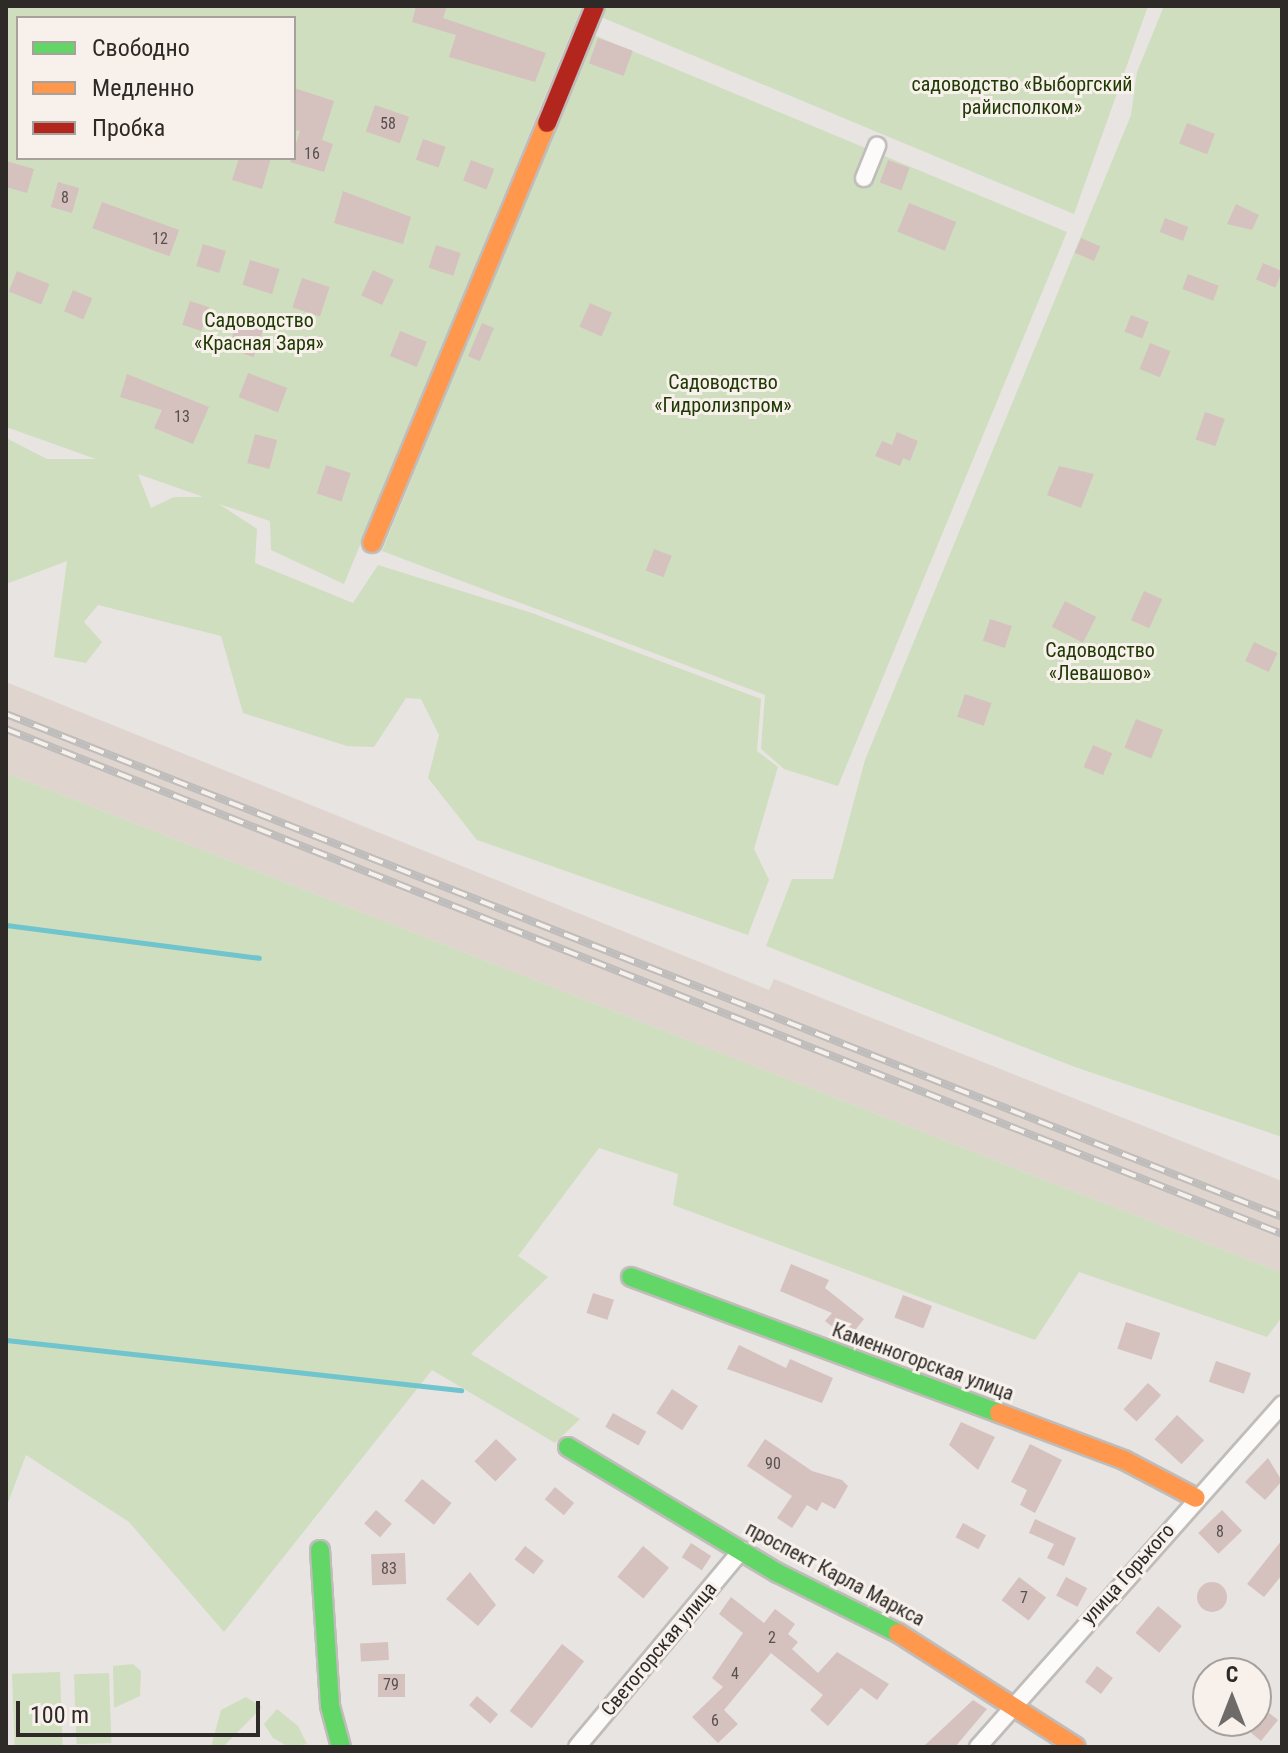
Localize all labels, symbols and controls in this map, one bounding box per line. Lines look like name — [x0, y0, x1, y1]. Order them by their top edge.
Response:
legend — [16, 16, 296, 160]
text: Свободно — [92, 34, 190, 62]
park label: садоводство «Выборгский райисполком» — [911, 72, 1133, 119]
text: Медленно — [92, 74, 194, 102]
text: Пробка — [92, 114, 165, 142]
house number: 58 — [380, 114, 396, 134]
house number: 16 — [304, 144, 320, 164]
house number: 8 — [61, 188, 69, 208]
house number: 12 — [152, 229, 168, 249]
park label: Садоводство «Красная Заря» — [194, 309, 324, 356]
park label: Садоводство «Гидролизпром» — [654, 371, 792, 418]
house number: 13 — [174, 407, 190, 427]
park label: Садоводство «Левашово» — [1045, 638, 1155, 685]
street label: Каменногорская улица — [829, 1318, 1017, 1406]
house number: 90 — [765, 1454, 781, 1474]
street label: проспект Карла Маркса — [741, 1517, 929, 1631]
street label: улица Горького — [1077, 1519, 1179, 1629]
house number: 8 — [1216, 1522, 1224, 1542]
house number: 83 — [381, 1559, 397, 1579]
street label: Светогорская улица — [596, 1577, 722, 1721]
house number: 7 — [1020, 1588, 1028, 1608]
house number: 2 — [768, 1628, 776, 1648]
north arrow — [1192, 1657, 1272, 1737]
text: С — [1226, 1662, 1238, 1687]
house number: 4 — [731, 1664, 739, 1684]
house number: 79 — [383, 1675, 399, 1695]
scale bar — [20, 1685, 264, 1735]
text: 100 m — [30, 1701, 89, 1729]
house number: 6 — [711, 1711, 719, 1731]

